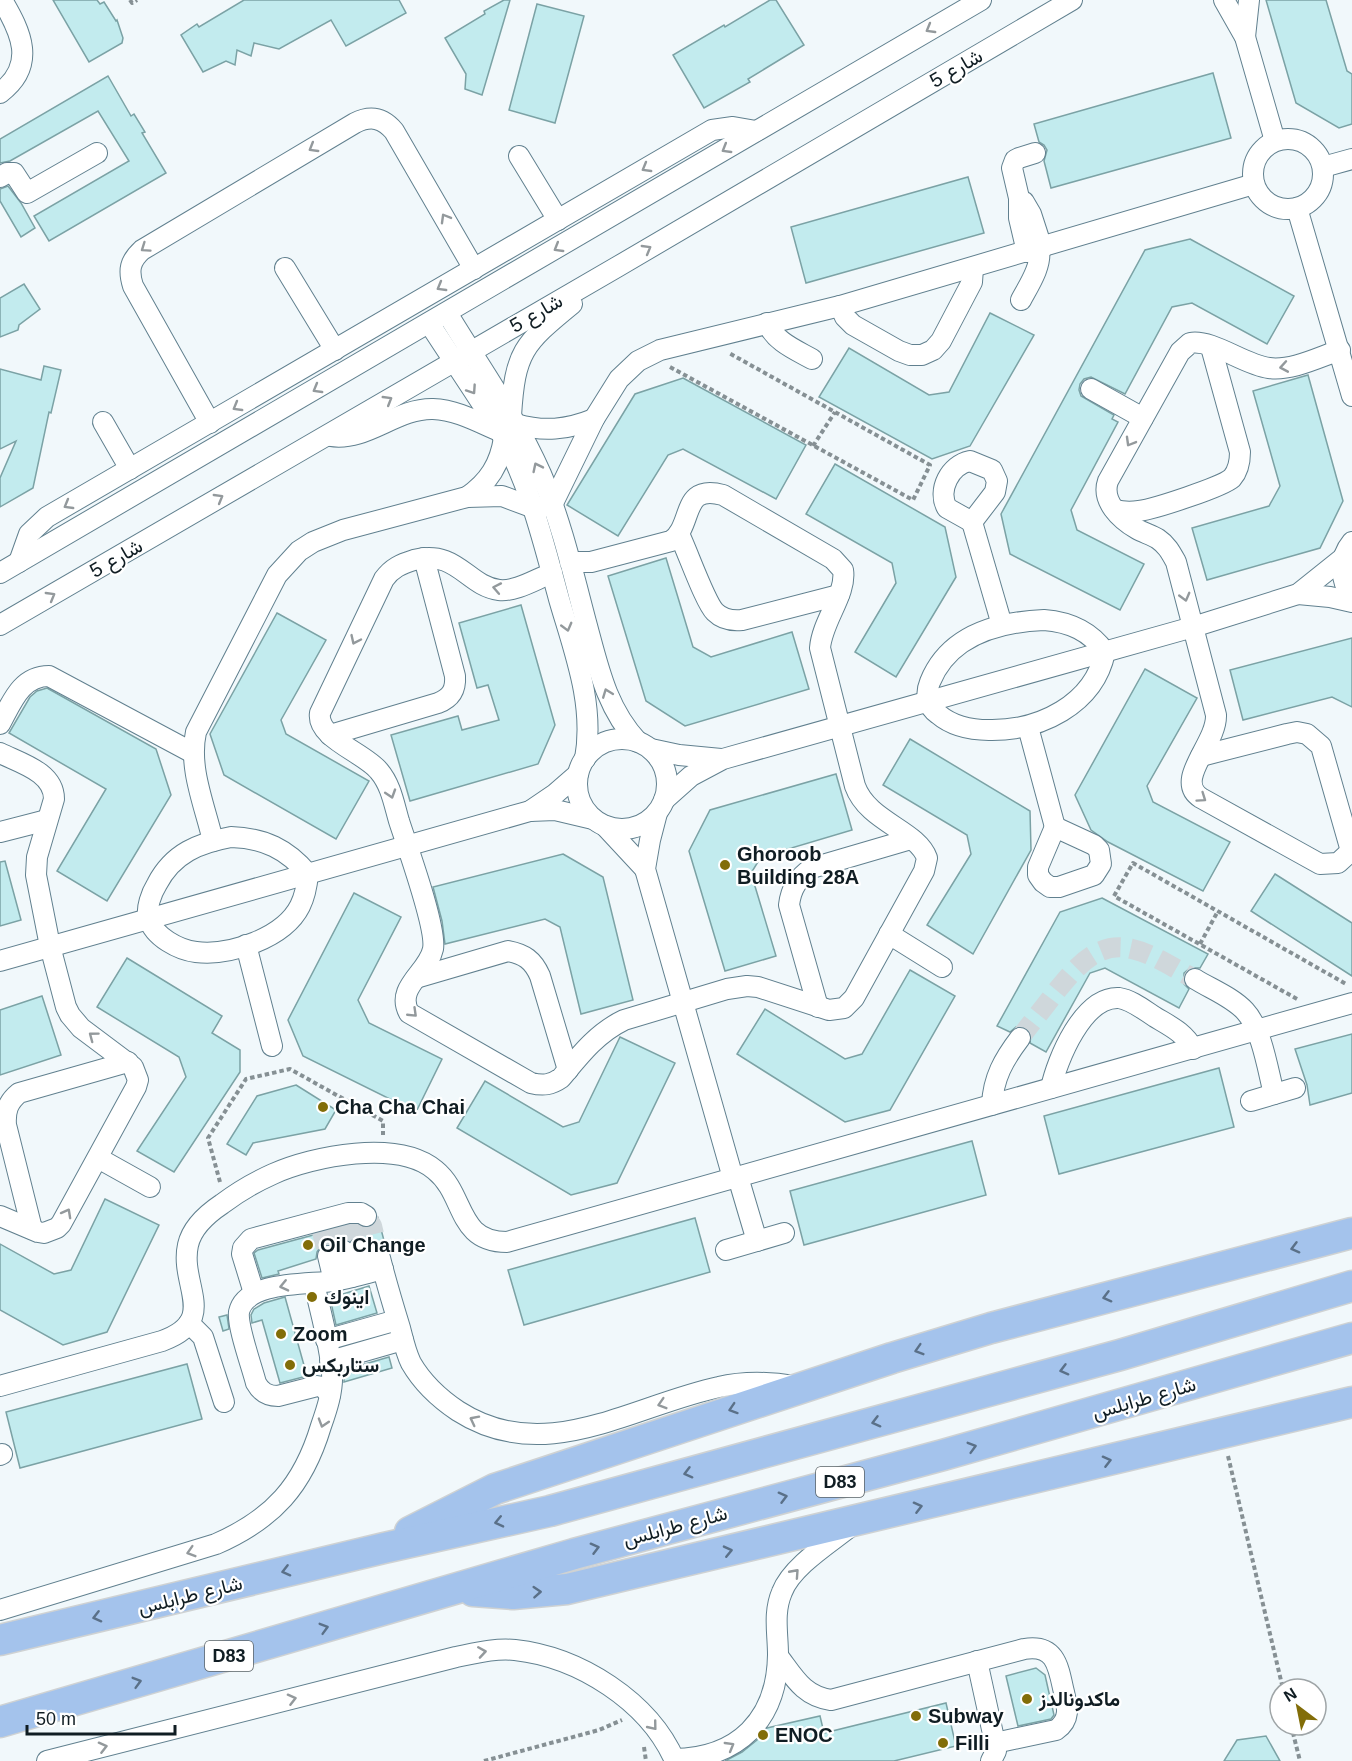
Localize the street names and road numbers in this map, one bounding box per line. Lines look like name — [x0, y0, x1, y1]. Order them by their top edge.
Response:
street label: شارع 5 — [926, 44, 988, 94]
street label: شارع 5 — [506, 289, 568, 339]
street label: شارع 5 — [86, 534, 148, 584]
street label: شارع طرابلس — [1090, 1373, 1199, 1426]
road number: D83 — [816, 1467, 864, 1497]
street label: شارع طرابلس — [621, 1502, 730, 1553]
street label: شارع طرابلس — [136, 1571, 245, 1622]
road number: D83 — [205, 1641, 253, 1671]

